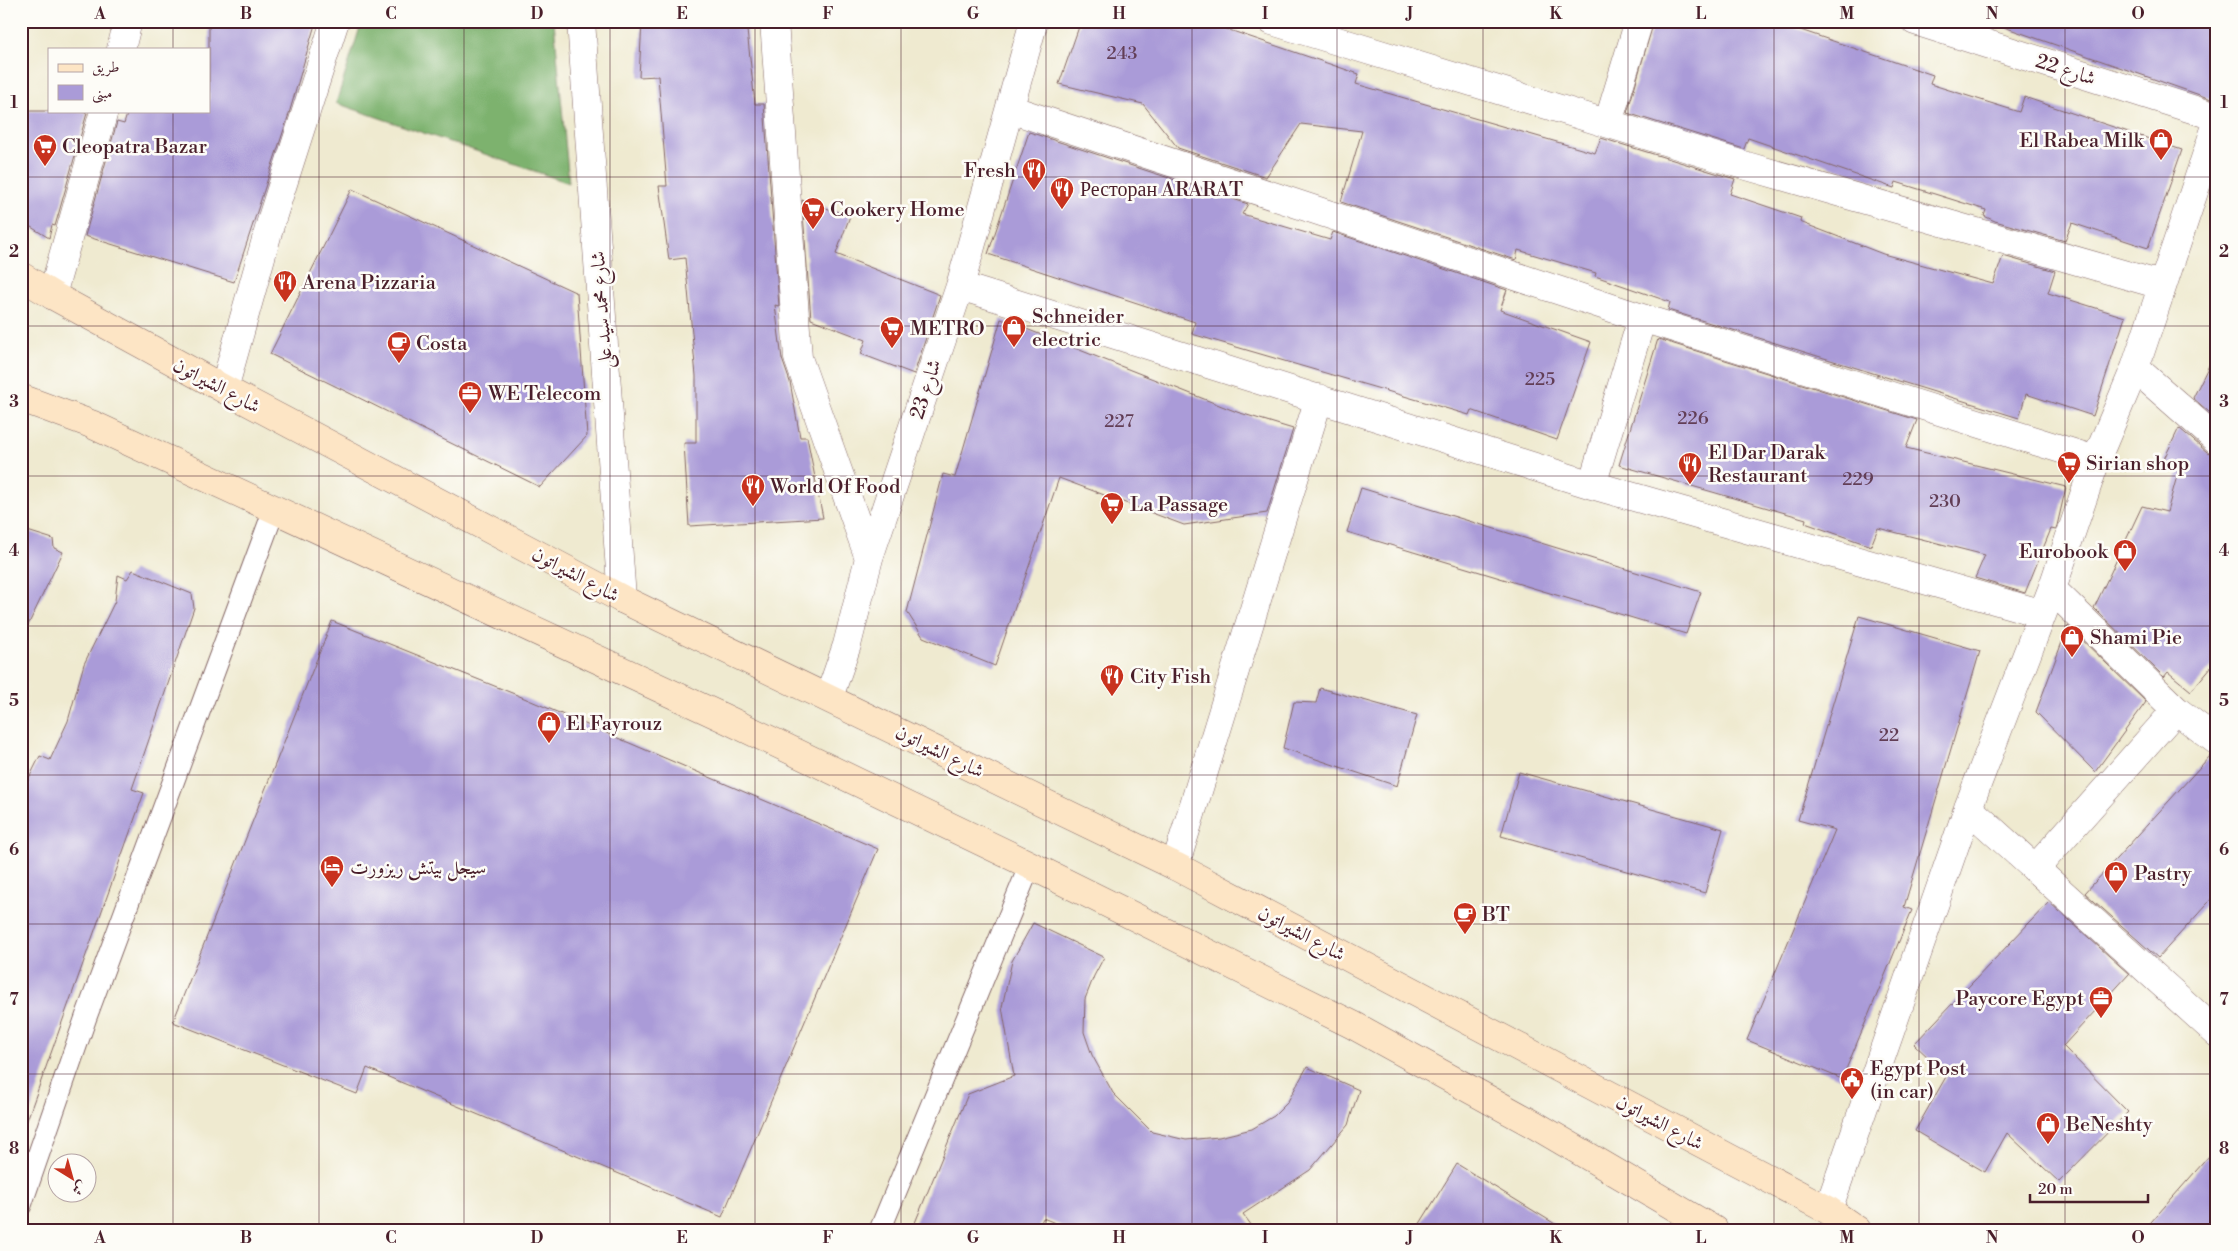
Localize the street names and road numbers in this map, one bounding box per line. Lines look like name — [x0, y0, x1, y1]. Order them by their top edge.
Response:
street label: شارع 22 — [2031, 49, 2099, 96]
street label: شارع محمد سيد على — [586, 250, 623, 370]
street label: شارع الشيراتون — [166, 353, 264, 423]
street label: شارع 23 — [905, 356, 952, 424]
street label: شارع الشيراتون — [525, 542, 623, 612]
street label: شارع الشيراتون — [889, 720, 988, 788]
street label: شارع الشيراتون — [1251, 901, 1349, 971]
street label: شارع الشيراتون — [1609, 1090, 1707, 1160]

